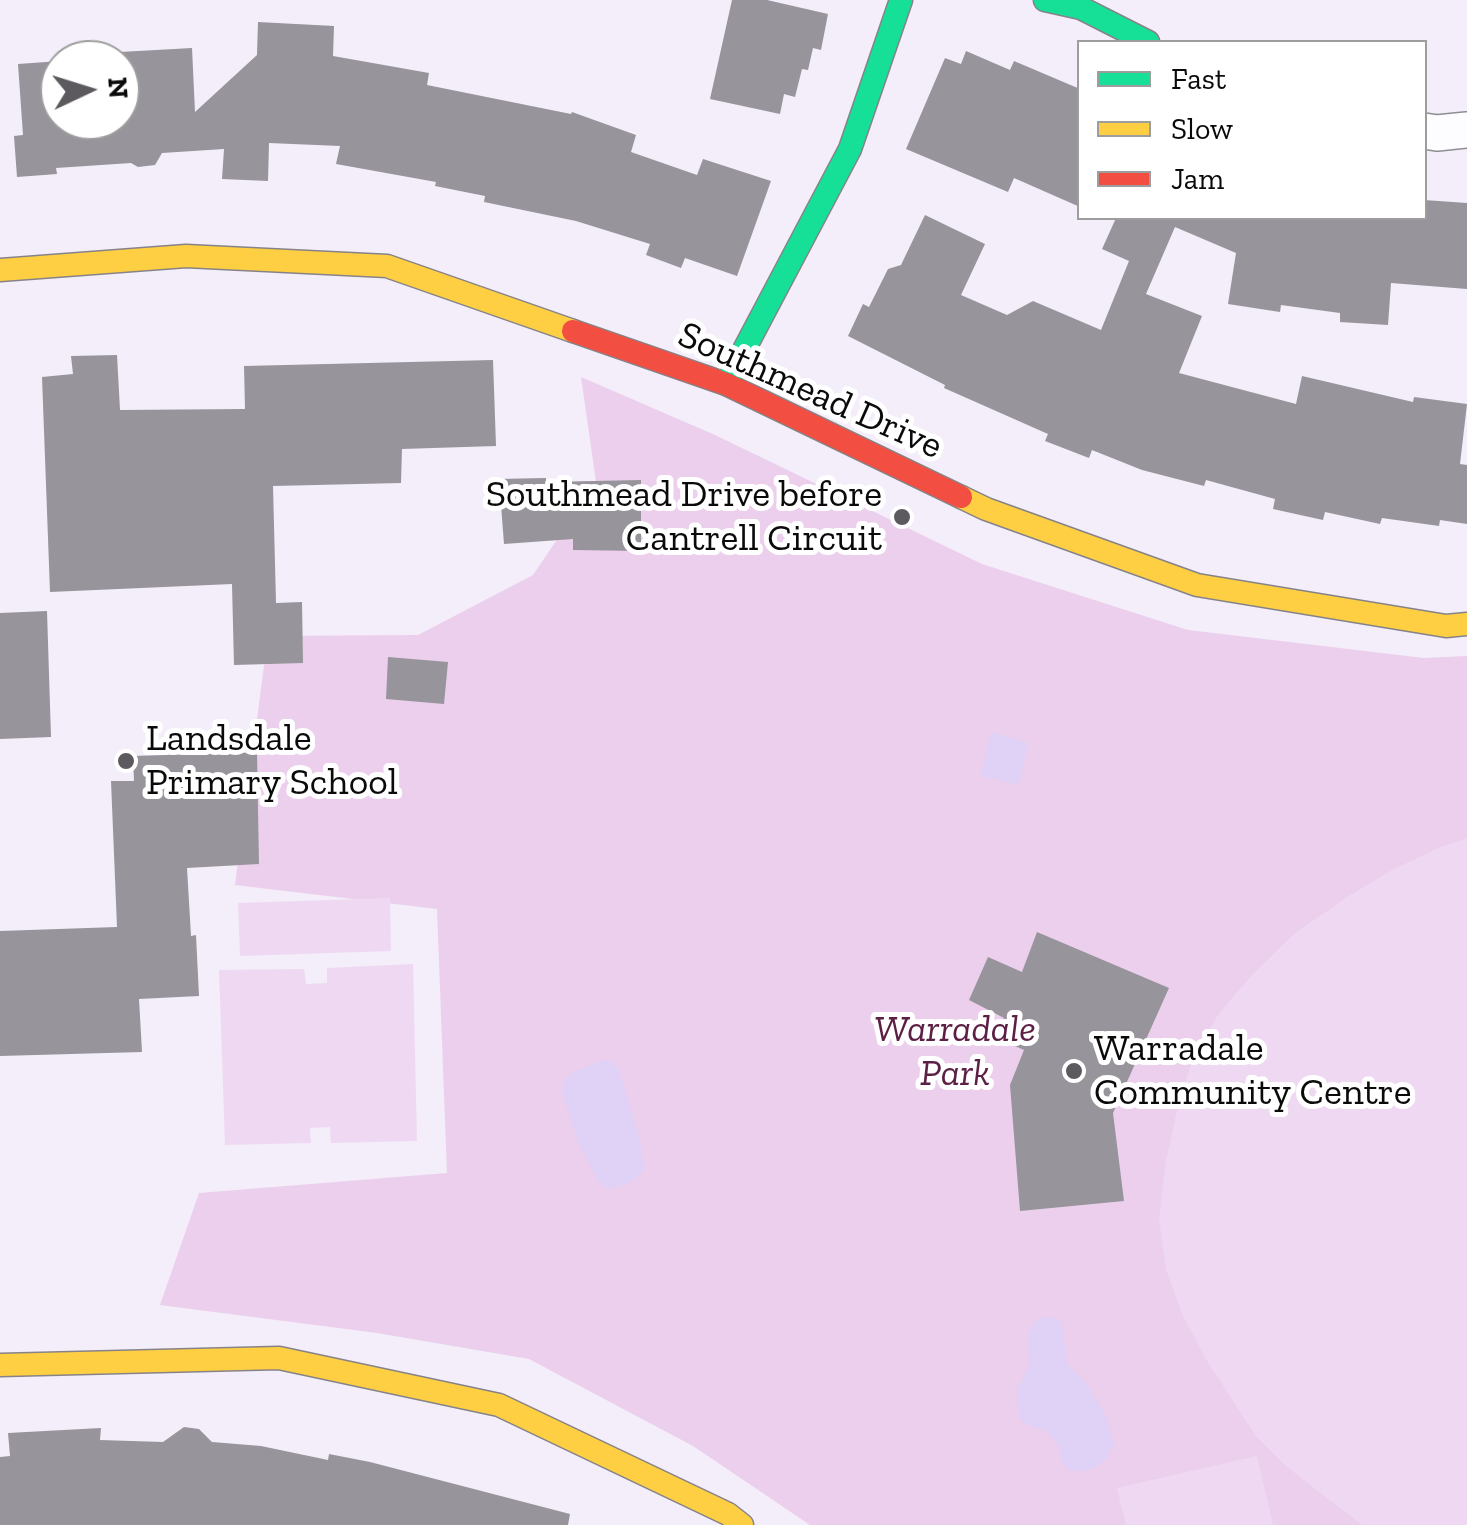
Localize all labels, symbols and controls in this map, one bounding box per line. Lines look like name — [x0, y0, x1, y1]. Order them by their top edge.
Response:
north arrow — [40, 40, 140, 140]
legend — [1077, 40, 1427, 220]
text: Fast — [1171, 61, 1226, 97]
text: N — [101, 76, 136, 100]
text: Slow — [1171, 111, 1233, 147]
text: Jam — [1171, 161, 1224, 197]
street label: Southmead Drive — [671, 312, 949, 470]
place label: Southmead Drive before Cantrell Circuit — [486, 472, 882, 562]
marker: Southmead Drive before Cantrell Circuit — [891, 506, 913, 528]
place label: Landsdale Primary School — [146, 716, 398, 806]
marker: Landsdale Primary School — [115, 750, 137, 772]
park label: Warradale Park — [874, 1007, 1036, 1096]
place label: Warradale Community Centre — [1094, 1026, 1412, 1116]
marker: Warradale Community Centre — [1063, 1060, 1085, 1082]

